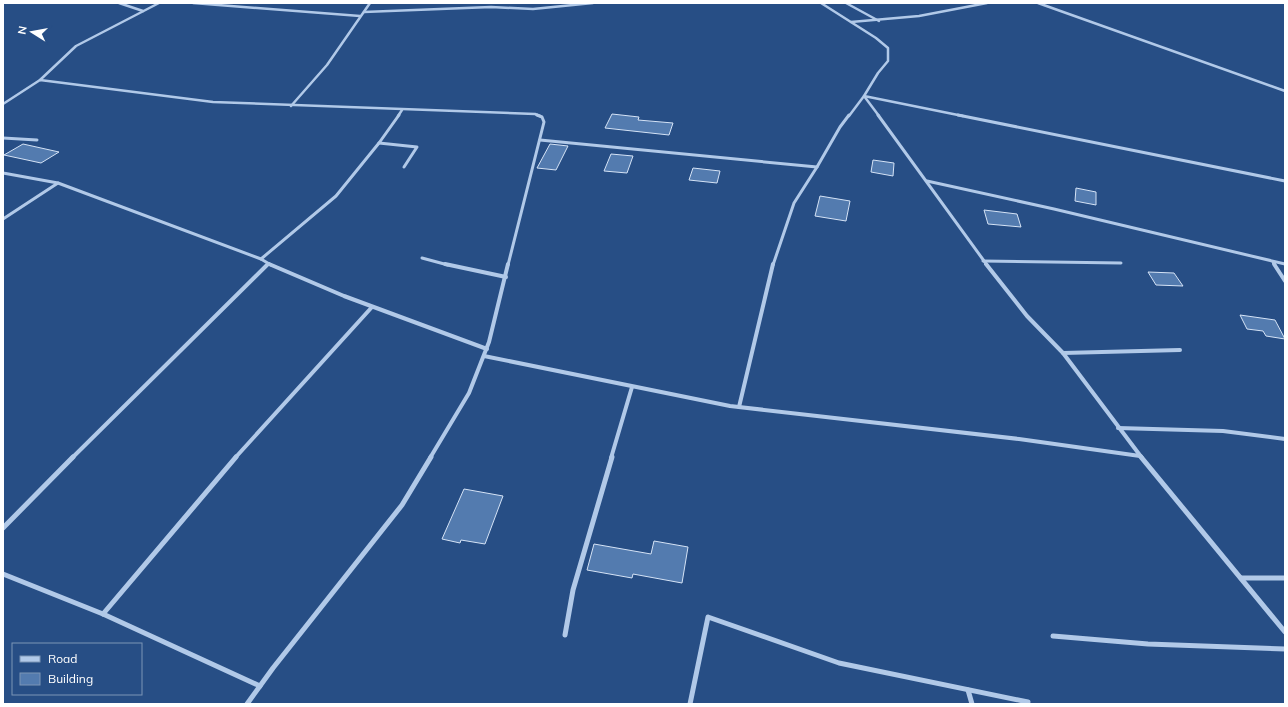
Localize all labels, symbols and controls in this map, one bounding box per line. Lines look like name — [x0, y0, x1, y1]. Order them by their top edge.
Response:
north arrow — [12, 12, 52, 52]
text: N — [15, 25, 30, 36]
legend — [12, 643, 142, 695]
text: Road — [48, 651, 77, 666]
text: Building — [48, 671, 93, 686]

